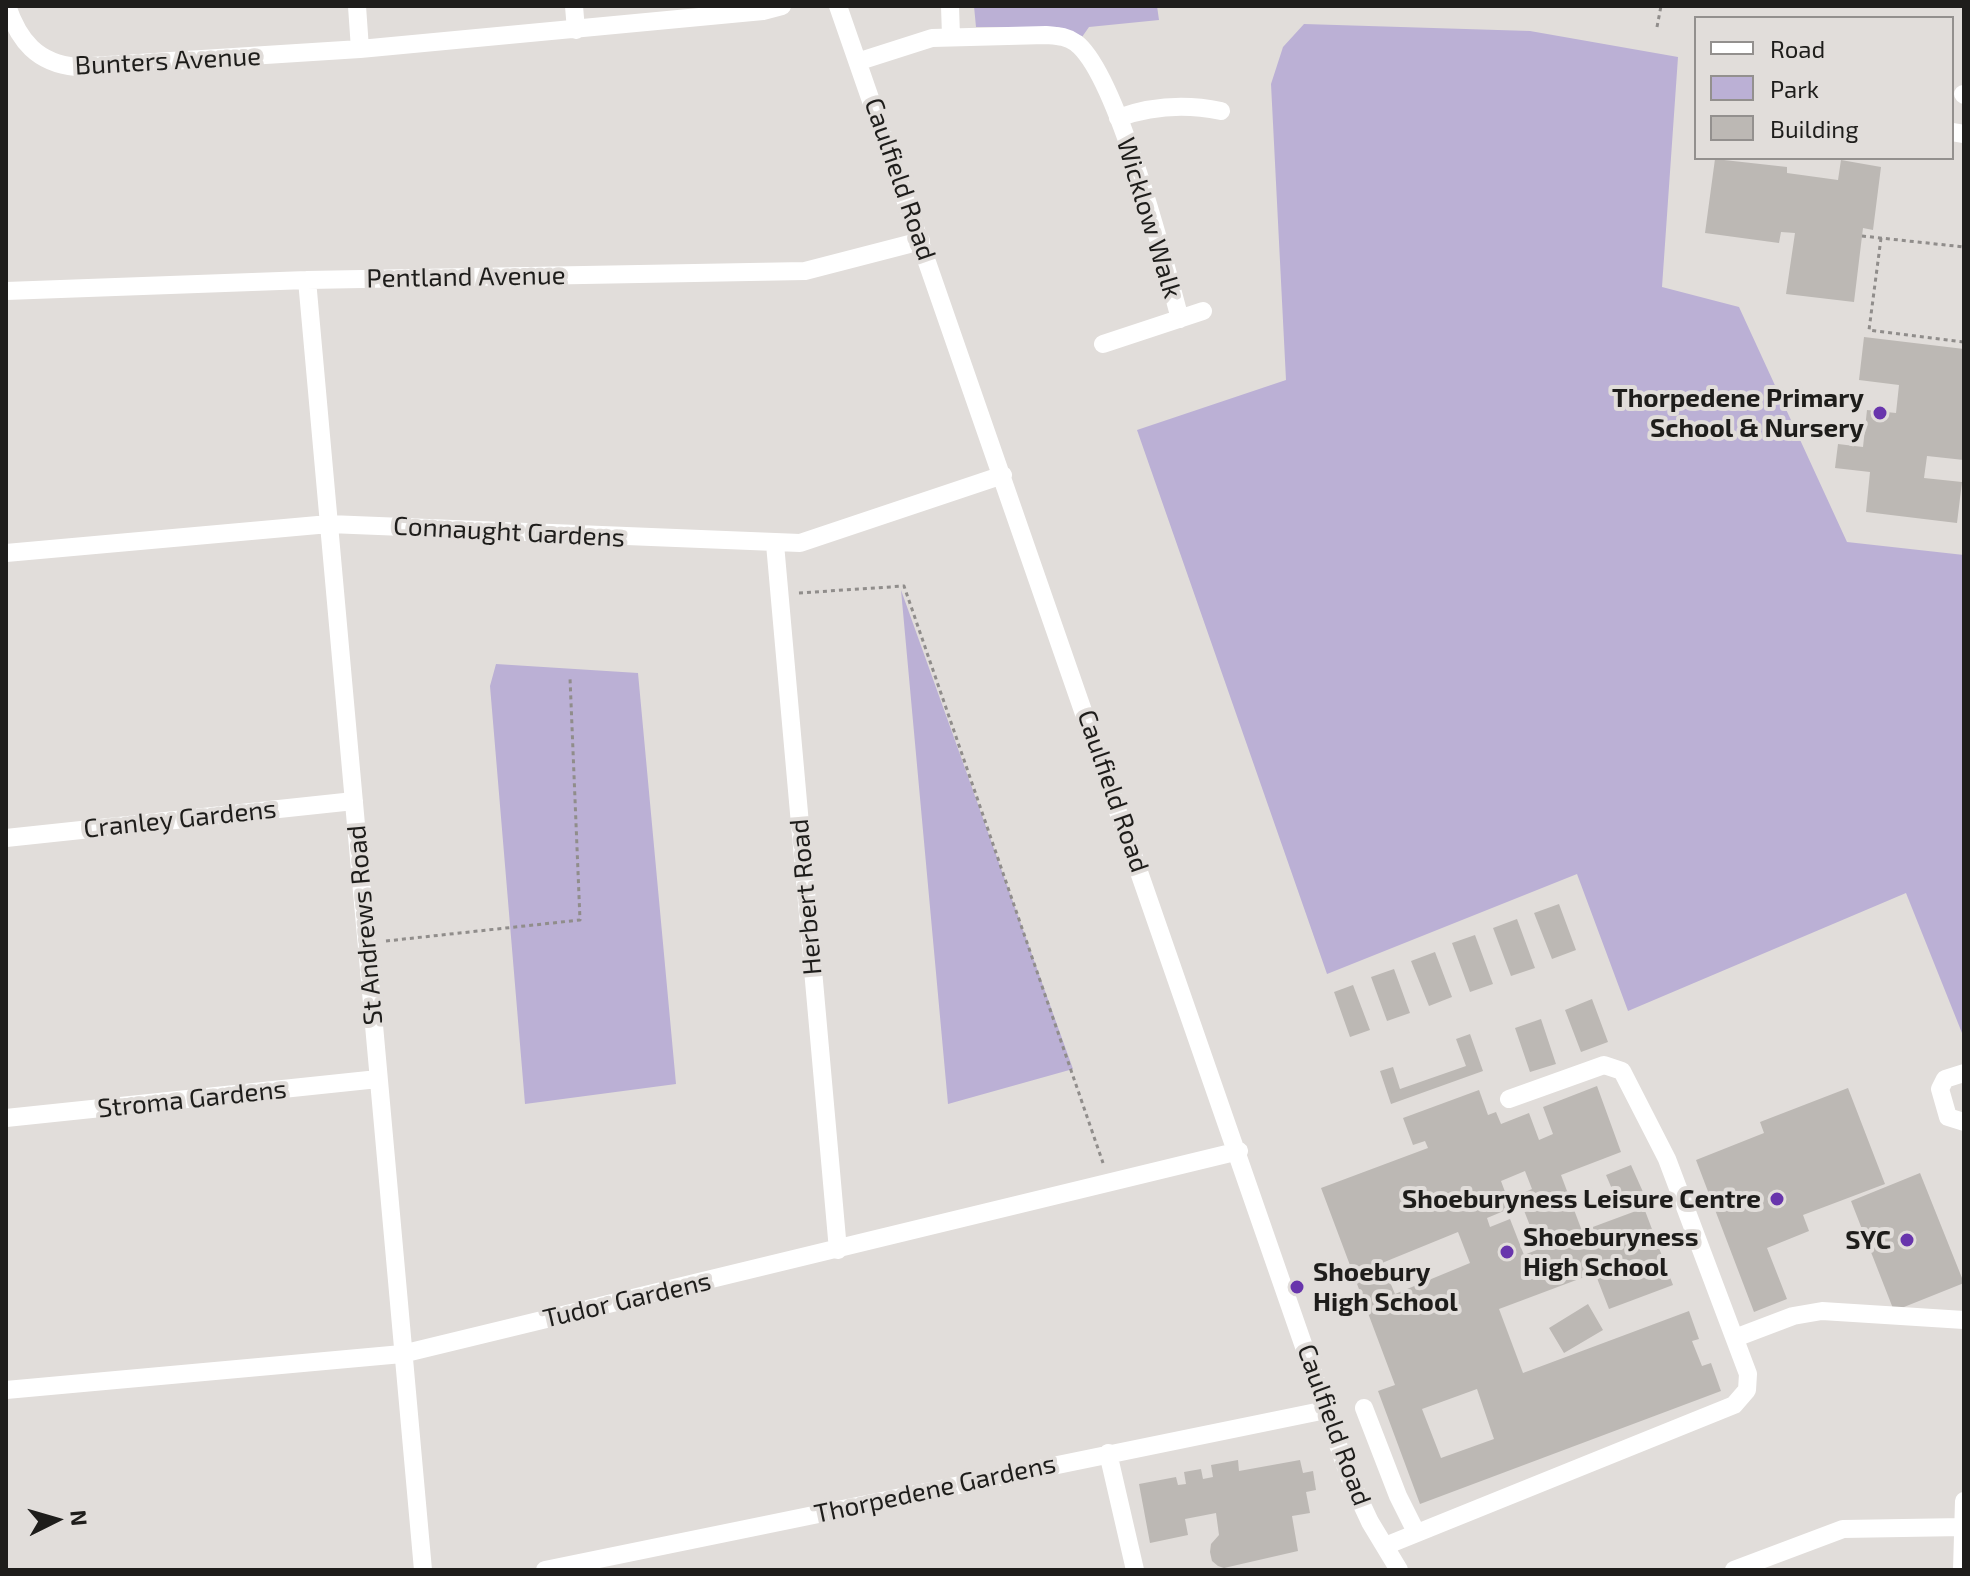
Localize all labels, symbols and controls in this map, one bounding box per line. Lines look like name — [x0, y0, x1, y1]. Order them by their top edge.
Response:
legend — [1694, 16, 1954, 160]
text: Road — [1770, 34, 1825, 63]
street label: Bunters Avenue — [74, 41, 262, 81]
text: Park — [1770, 74, 1819, 103]
street label: Caulfield Road — [858, 94, 942, 264]
text: Building — [1770, 114, 1859, 143]
street label: Wicklow Walk — [1110, 134, 1188, 302]
street label: Pentland Avenue — [366, 260, 566, 294]
place label: Thorpedene Primary School & Nursery — [1612, 382, 1864, 444]
marker: Thorpedene Primary School & Nursery — [1871, 404, 1889, 422]
street label: Connaught Gardens — [392, 510, 626, 554]
street label: Caulfield Road — [1071, 706, 1155, 876]
street label: Cranley Gardens — [82, 793, 278, 845]
street label: Herbert Road — [784, 818, 828, 976]
street label: St Andrews Road — [341, 824, 389, 1026]
street label: Stroma Gardens — [96, 1074, 288, 1124]
place label: Shoeburyness Leisure Centre — [1402, 1183, 1761, 1215]
marker: Shoeburyness Leisure Centre — [1768, 1190, 1786, 1208]
place label: Shoeburyness High School — [1523, 1221, 1698, 1282]
place label: SYC — [1845, 1224, 1891, 1256]
marker: SYC — [1898, 1231, 1916, 1249]
marker: Shoeburyness High School — [1498, 1243, 1516, 1261]
place label: Shoebury High School — [1313, 1256, 1458, 1318]
street label: Tudor Gardens — [540, 1266, 714, 1334]
marker: Shoebury High School — [1288, 1278, 1306, 1296]
street label: Caulfield Road — [1290, 1340, 1378, 1510]
street label: Thorpedene Gardens — [811, 1448, 1059, 1530]
north arrow — [16, 1480, 96, 1560]
text: N — [66, 1509, 94, 1527]

